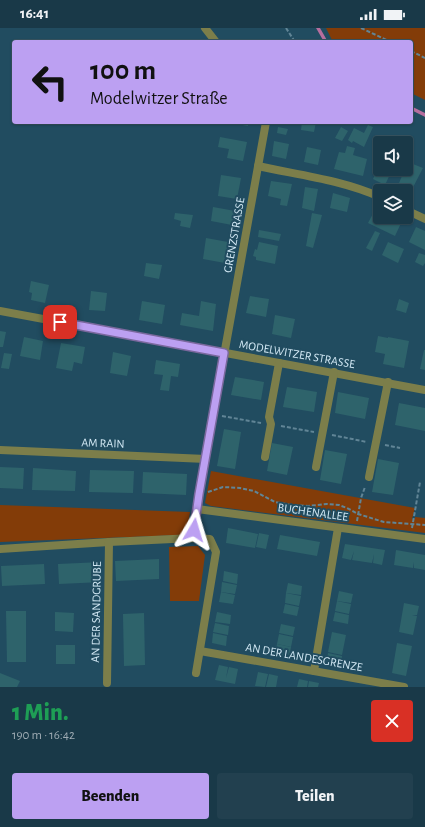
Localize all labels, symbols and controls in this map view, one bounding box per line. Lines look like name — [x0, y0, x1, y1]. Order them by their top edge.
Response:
text: 16:41 — [20, 6, 49, 21]
icon: left — [24, 56, 76, 108]
text: 100 m — [90, 57, 156, 85]
text: Modelwitzer Straße — [90, 90, 228, 108]
map controls — [373, 136, 413, 224]
button: sound — [373, 136, 413, 176]
button: layers — [373, 184, 413, 224]
street label: GRENZSTRASSE — [221, 196, 247, 274]
pin — [43, 305, 77, 339]
icon: arrive — [49, 311, 71, 333]
street label: MODELWITZER STRASSE — [238, 338, 356, 370]
street label: AM RAIN — [81, 436, 125, 450]
street label: BUCHENALLEE — [277, 501, 349, 523]
position arrow — [173, 509, 215, 551]
street label: AN DER SANDGRUBE — [89, 561, 103, 663]
street label: AN DER LANDESGRENZE — [245, 641, 364, 673]
button: close — [371, 700, 413, 742]
text: 1 Min. — [12, 701, 68, 725]
text: 190 m · 16:42 — [12, 729, 75, 742]
button: Beenden — [12, 773, 209, 819]
button: Teilen — [217, 773, 413, 819]

